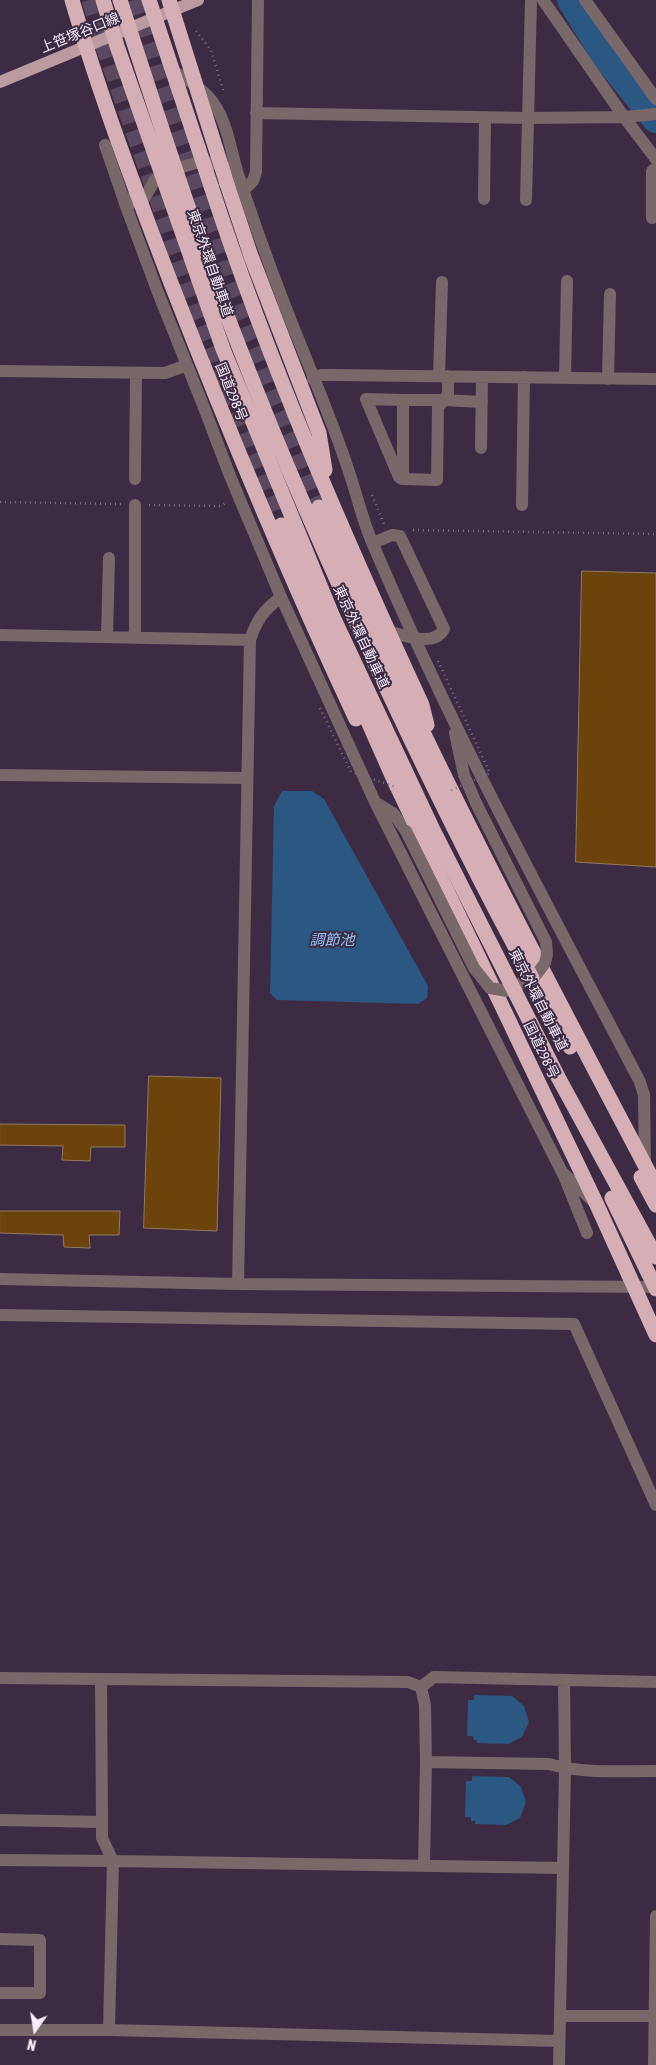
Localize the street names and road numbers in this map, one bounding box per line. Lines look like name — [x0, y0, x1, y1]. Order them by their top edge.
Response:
street label: 上笹塚谷口線 — [38, 9, 122, 57]
street label: 東京外環自動車道 — [184, 207, 236, 319]
street label: 国道298号 — [212, 360, 250, 424]
street label: 東京外環自動車道 — [330, 583, 392, 691]
street label: 東京外環自動車道 — [505, 946, 571, 1054]
street label: 国道298号 — [520, 1019, 562, 1081]

